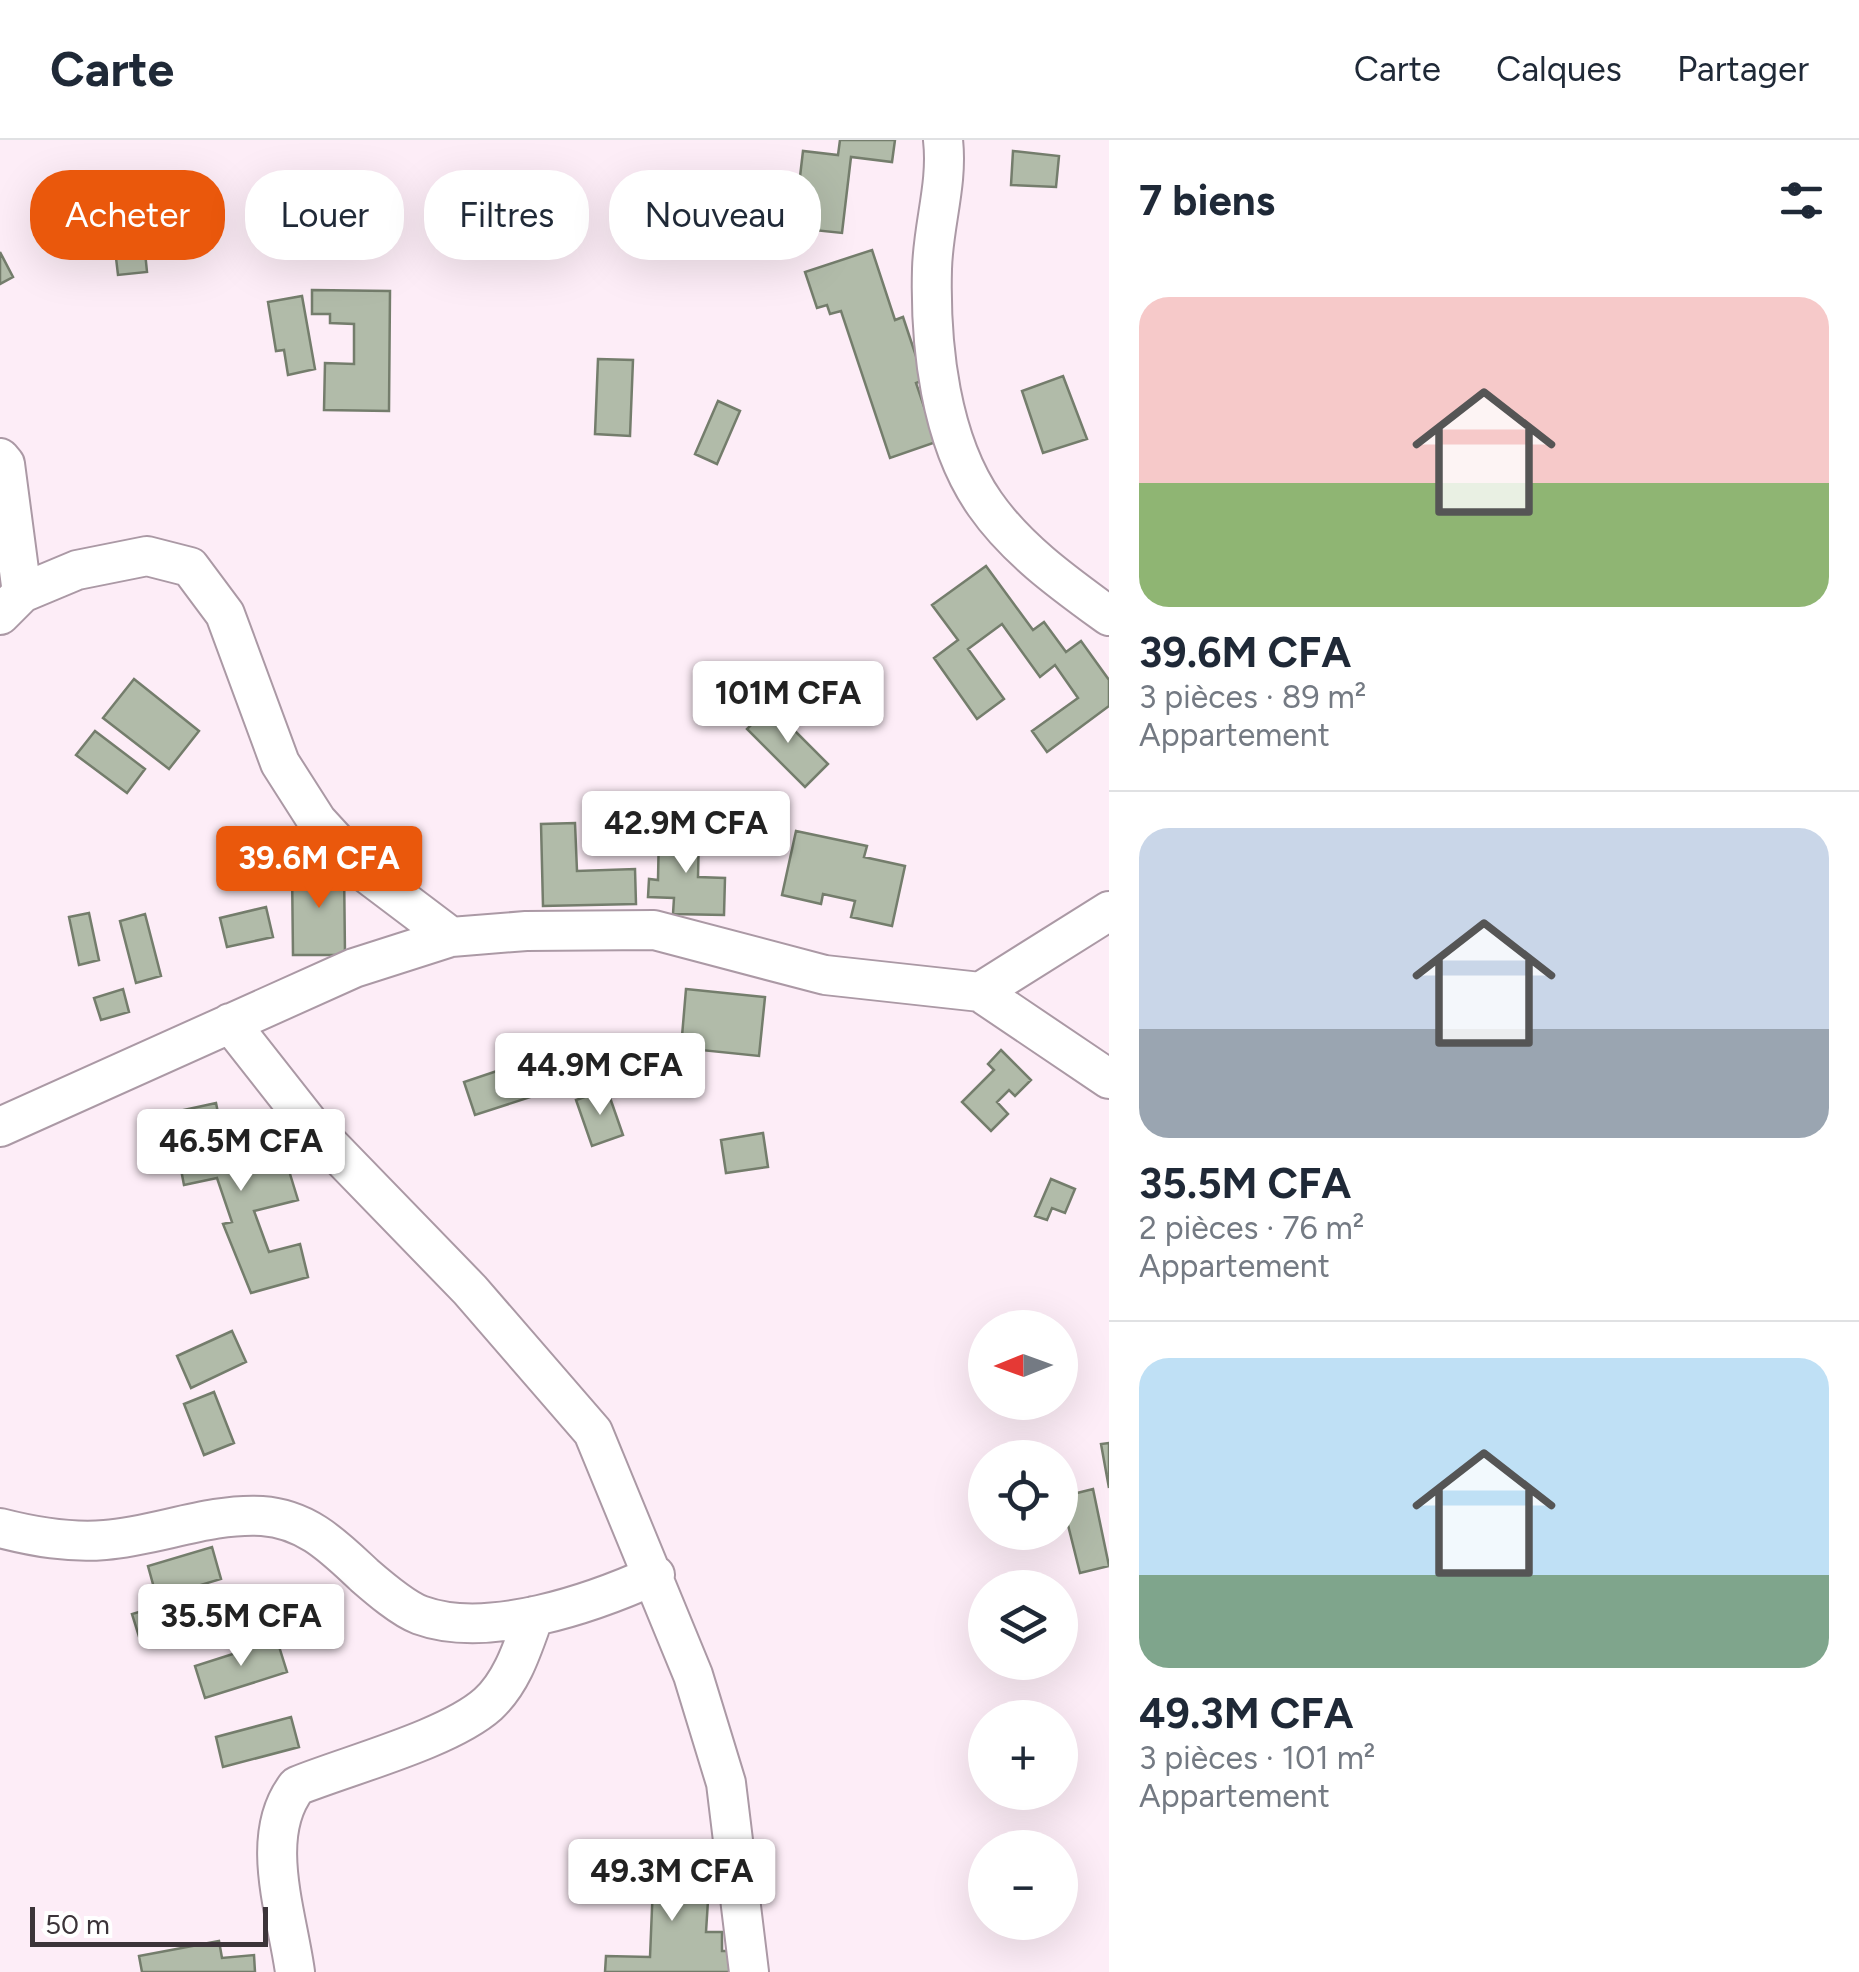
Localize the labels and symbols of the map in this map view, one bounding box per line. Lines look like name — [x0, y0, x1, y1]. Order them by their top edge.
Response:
pin: 101M CFA — [685, 661, 891, 746]
pin: 42.9M CFA — [572, 791, 800, 876]
pin: 39.6M CFA — [205, 826, 433, 911]
pin: 44.9M CFA — [486, 1033, 714, 1118]
pin: 46.5M CFA — [127, 1109, 355, 1194]
north arrow — [968, 1310, 1078, 1420]
pin: 35.5M CFA — [127, 1584, 355, 1669]
pin: 49.3M CFA — [558, 1839, 786, 1924]
scale bar — [30, 1902, 268, 1946]

